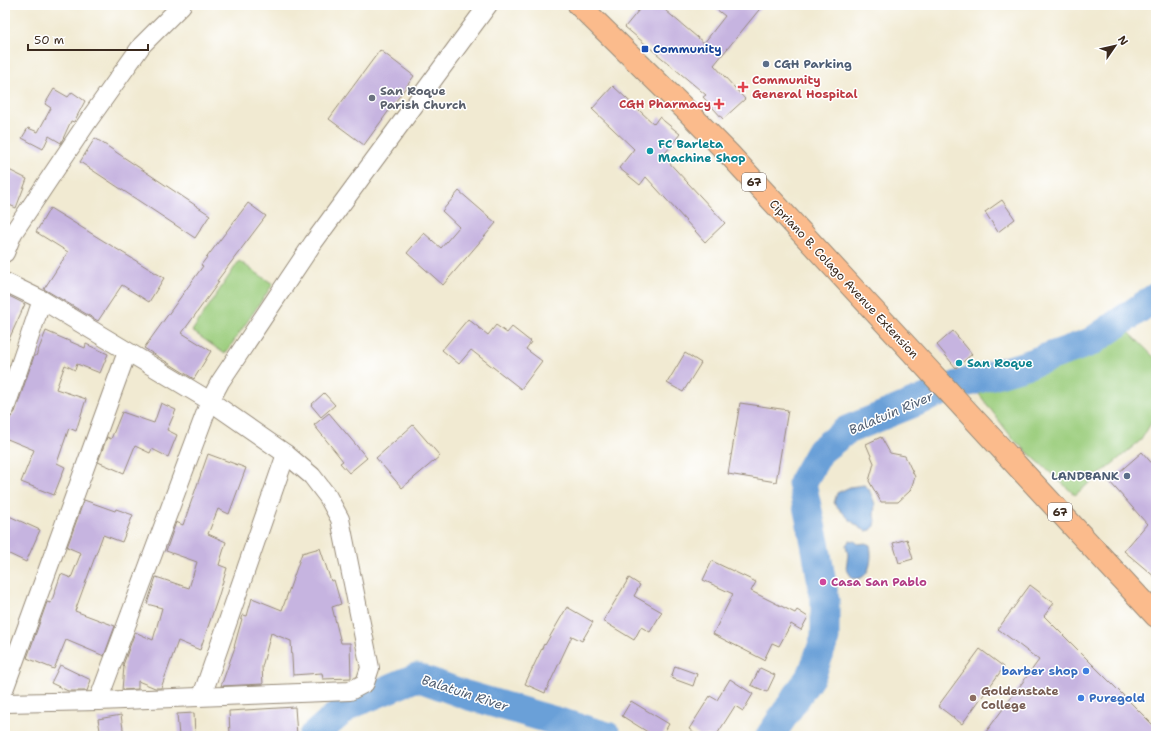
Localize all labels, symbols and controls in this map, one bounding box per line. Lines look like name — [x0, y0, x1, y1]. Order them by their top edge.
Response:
scale bar — [28, 26, 148, 52]
north arrow — [1095, 26, 1135, 66]
text: 50 m — [34, 32, 64, 48]
text: N — [1114, 33, 1132, 49]
place label: Community — [653, 41, 722, 57]
marker: Community — [640, 44, 650, 54]
place label: CGH Parking — [774, 56, 852, 72]
marker: CGH Parking — [761, 59, 771, 69]
place label: Community General Hospital — [752, 72, 858, 102]
marker: Community General Hospital — [737, 81, 749, 93]
place label: San Roque Parish Church — [380, 83, 466, 113]
marker: San Roque Parish Church — [367, 93, 377, 103]
place label: CGH Pharmacy — [619, 96, 711, 112]
marker: CGH Pharmacy — [714, 99, 724, 109]
place label: FC Barleta Machine Shop — [658, 136, 746, 166]
marker: FC Barleta Machine Shop — [645, 146, 655, 156]
road number: 67 — [742, 173, 766, 191]
street label: Cipriano B. Colago Avenue Extension — [766, 196, 922, 362]
place label: San Roque — [967, 355, 1033, 371]
marker: San Roque — [954, 358, 964, 368]
water label: Balatuin River — [846, 387, 936, 438]
place label: LANDBANK — [1051, 468, 1120, 484]
marker: LANDBANK — [1122, 471, 1132, 481]
road number: 67 — [1048, 503, 1072, 521]
place label: Casa San Pablo — [831, 574, 927, 590]
marker: Casa San Pablo — [818, 577, 828, 587]
place label: barber shop — [1002, 663, 1078, 679]
marker: barber shop — [1081, 666, 1091, 676]
water label: Balatuin River — [420, 671, 511, 715]
place label: Goldenstate College — [981, 683, 1059, 713]
place label: Puregold — [1089, 690, 1145, 706]
marker: Goldenstate College — [968, 693, 978, 703]
marker: Puregold — [1076, 693, 1086, 703]

